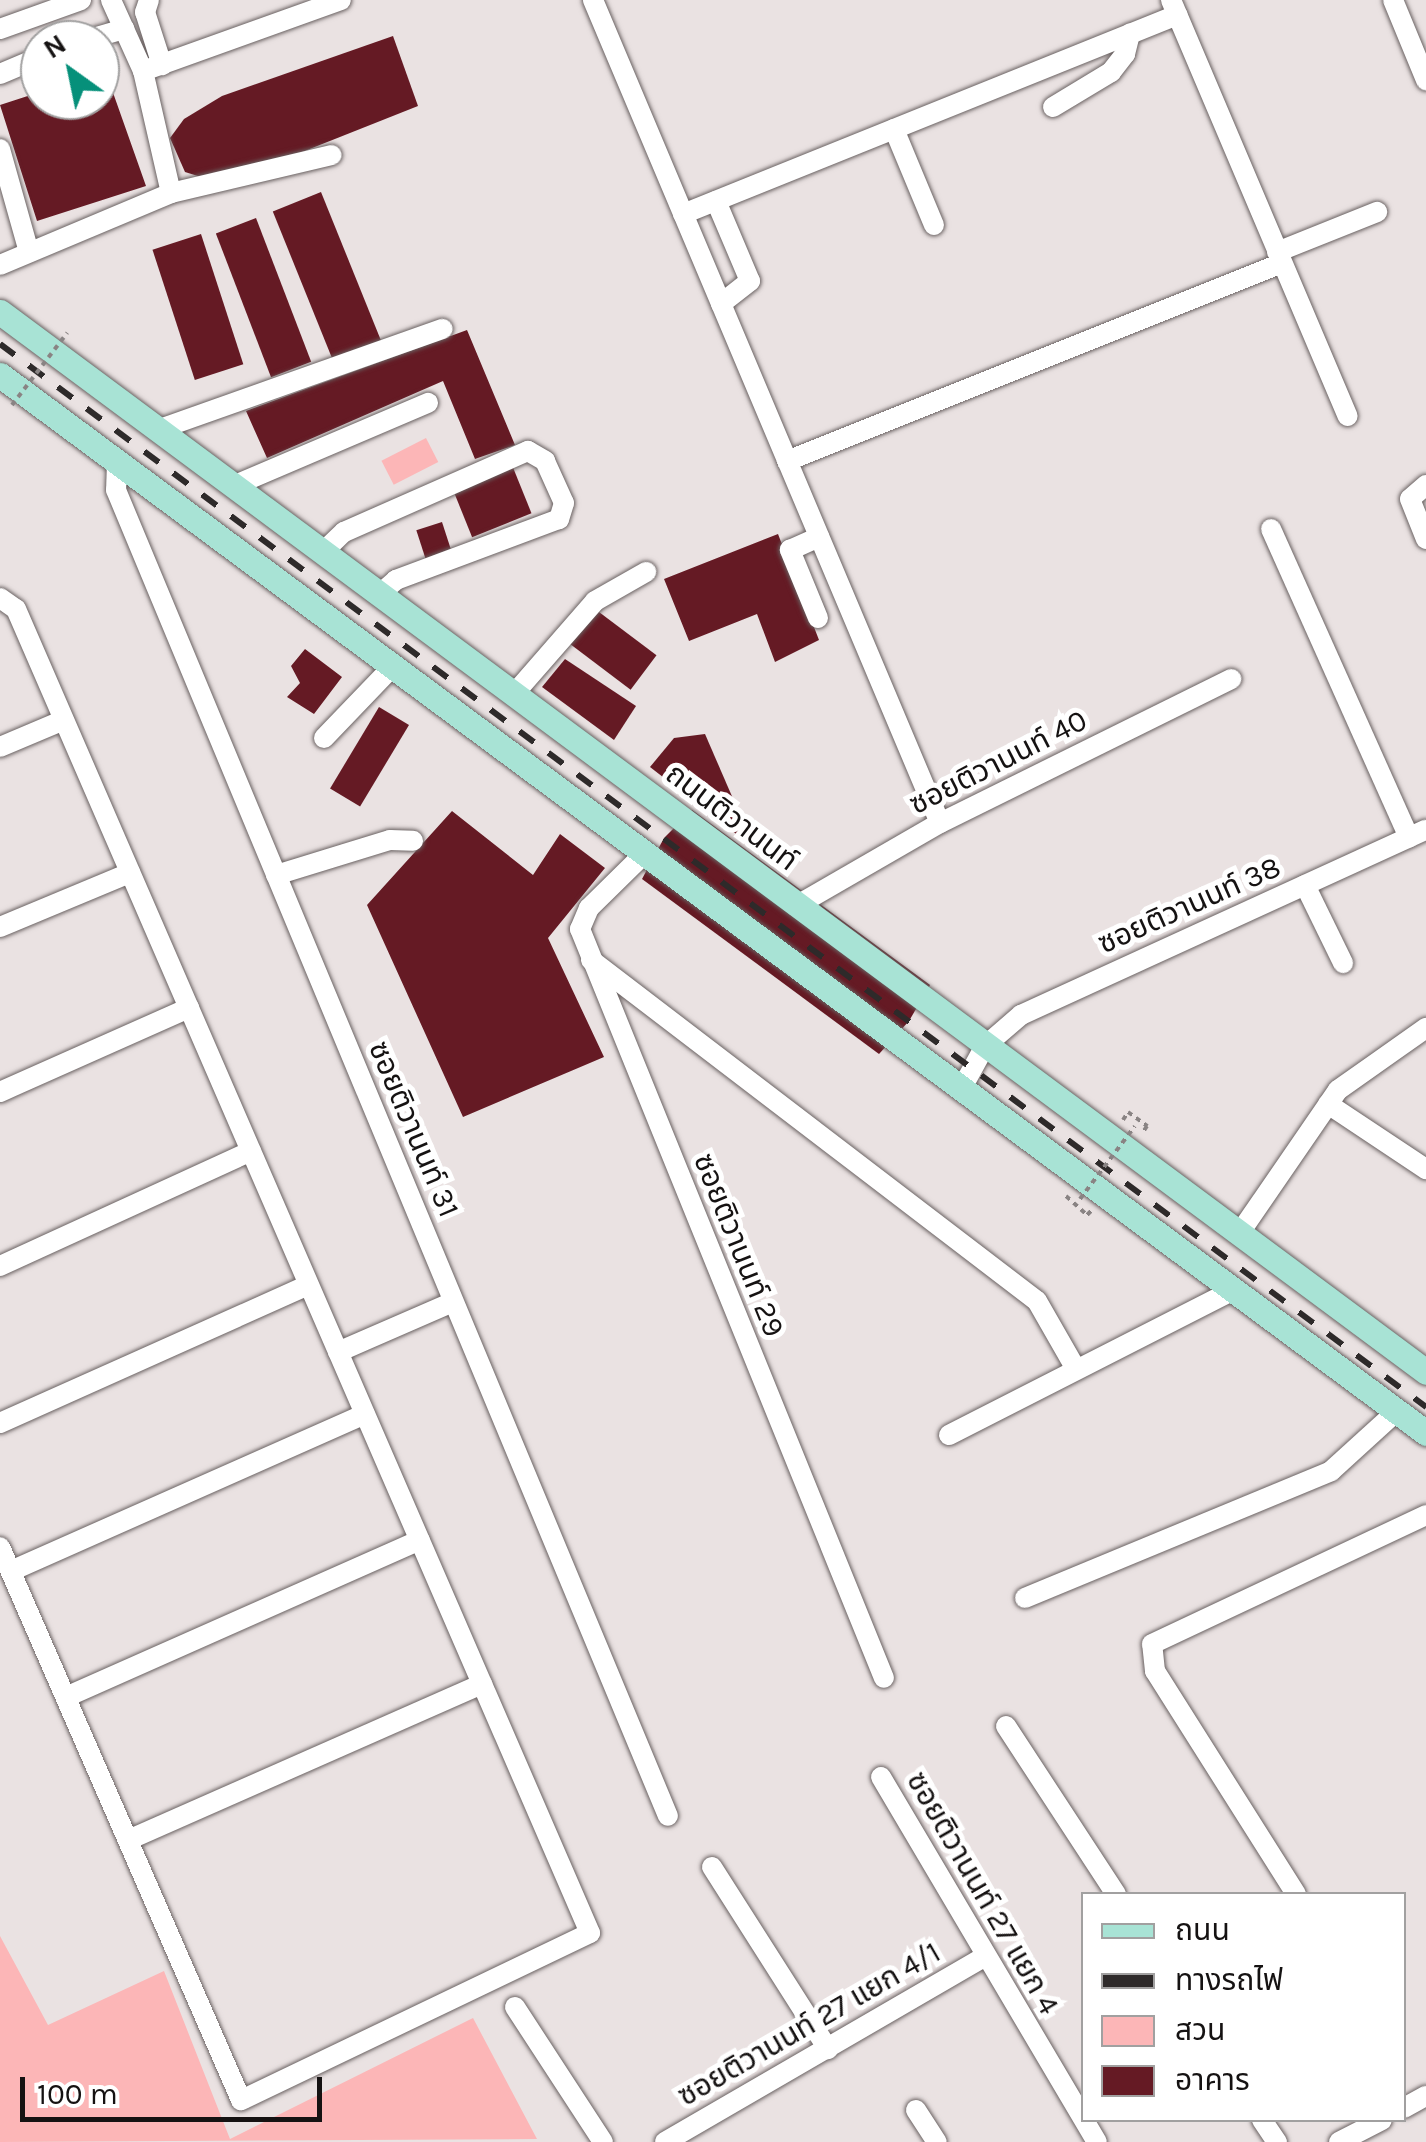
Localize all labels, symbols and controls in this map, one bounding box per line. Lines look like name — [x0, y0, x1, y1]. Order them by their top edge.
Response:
north arrow — [20, 20, 120, 120]
text: N — [37, 27, 72, 65]
street label: ซอยติวานนท์ 40 — [903, 702, 1093, 822]
street label: ถนนติวานนท์ — [659, 756, 805, 878]
street label: ซอยติวานนท์ 38 — [1092, 849, 1286, 961]
street label: ซอยติวานนท์ 31 — [361, 1036, 467, 1222]
street label: ซอยติวานนท์ 29 — [686, 1148, 792, 1342]
street label: ซอยติวานนท์ 27 แยก 4 — [899, 1765, 1067, 2021]
legend — [1081, 1892, 1406, 2122]
text: ถนน — [1175, 1912, 1230, 1948]
street label: ซอยติวานนท์ 27 แยก 4/1 — [671, 1934, 947, 2114]
text: ทางรถไฟ — [1175, 1962, 1283, 1998]
text: สวน — [1175, 2012, 1225, 2048]
scale bar — [25, 2057, 328, 2119]
text: อาคาร — [1175, 2062, 1250, 2098]
text: 100 m — [37, 2076, 118, 2112]

